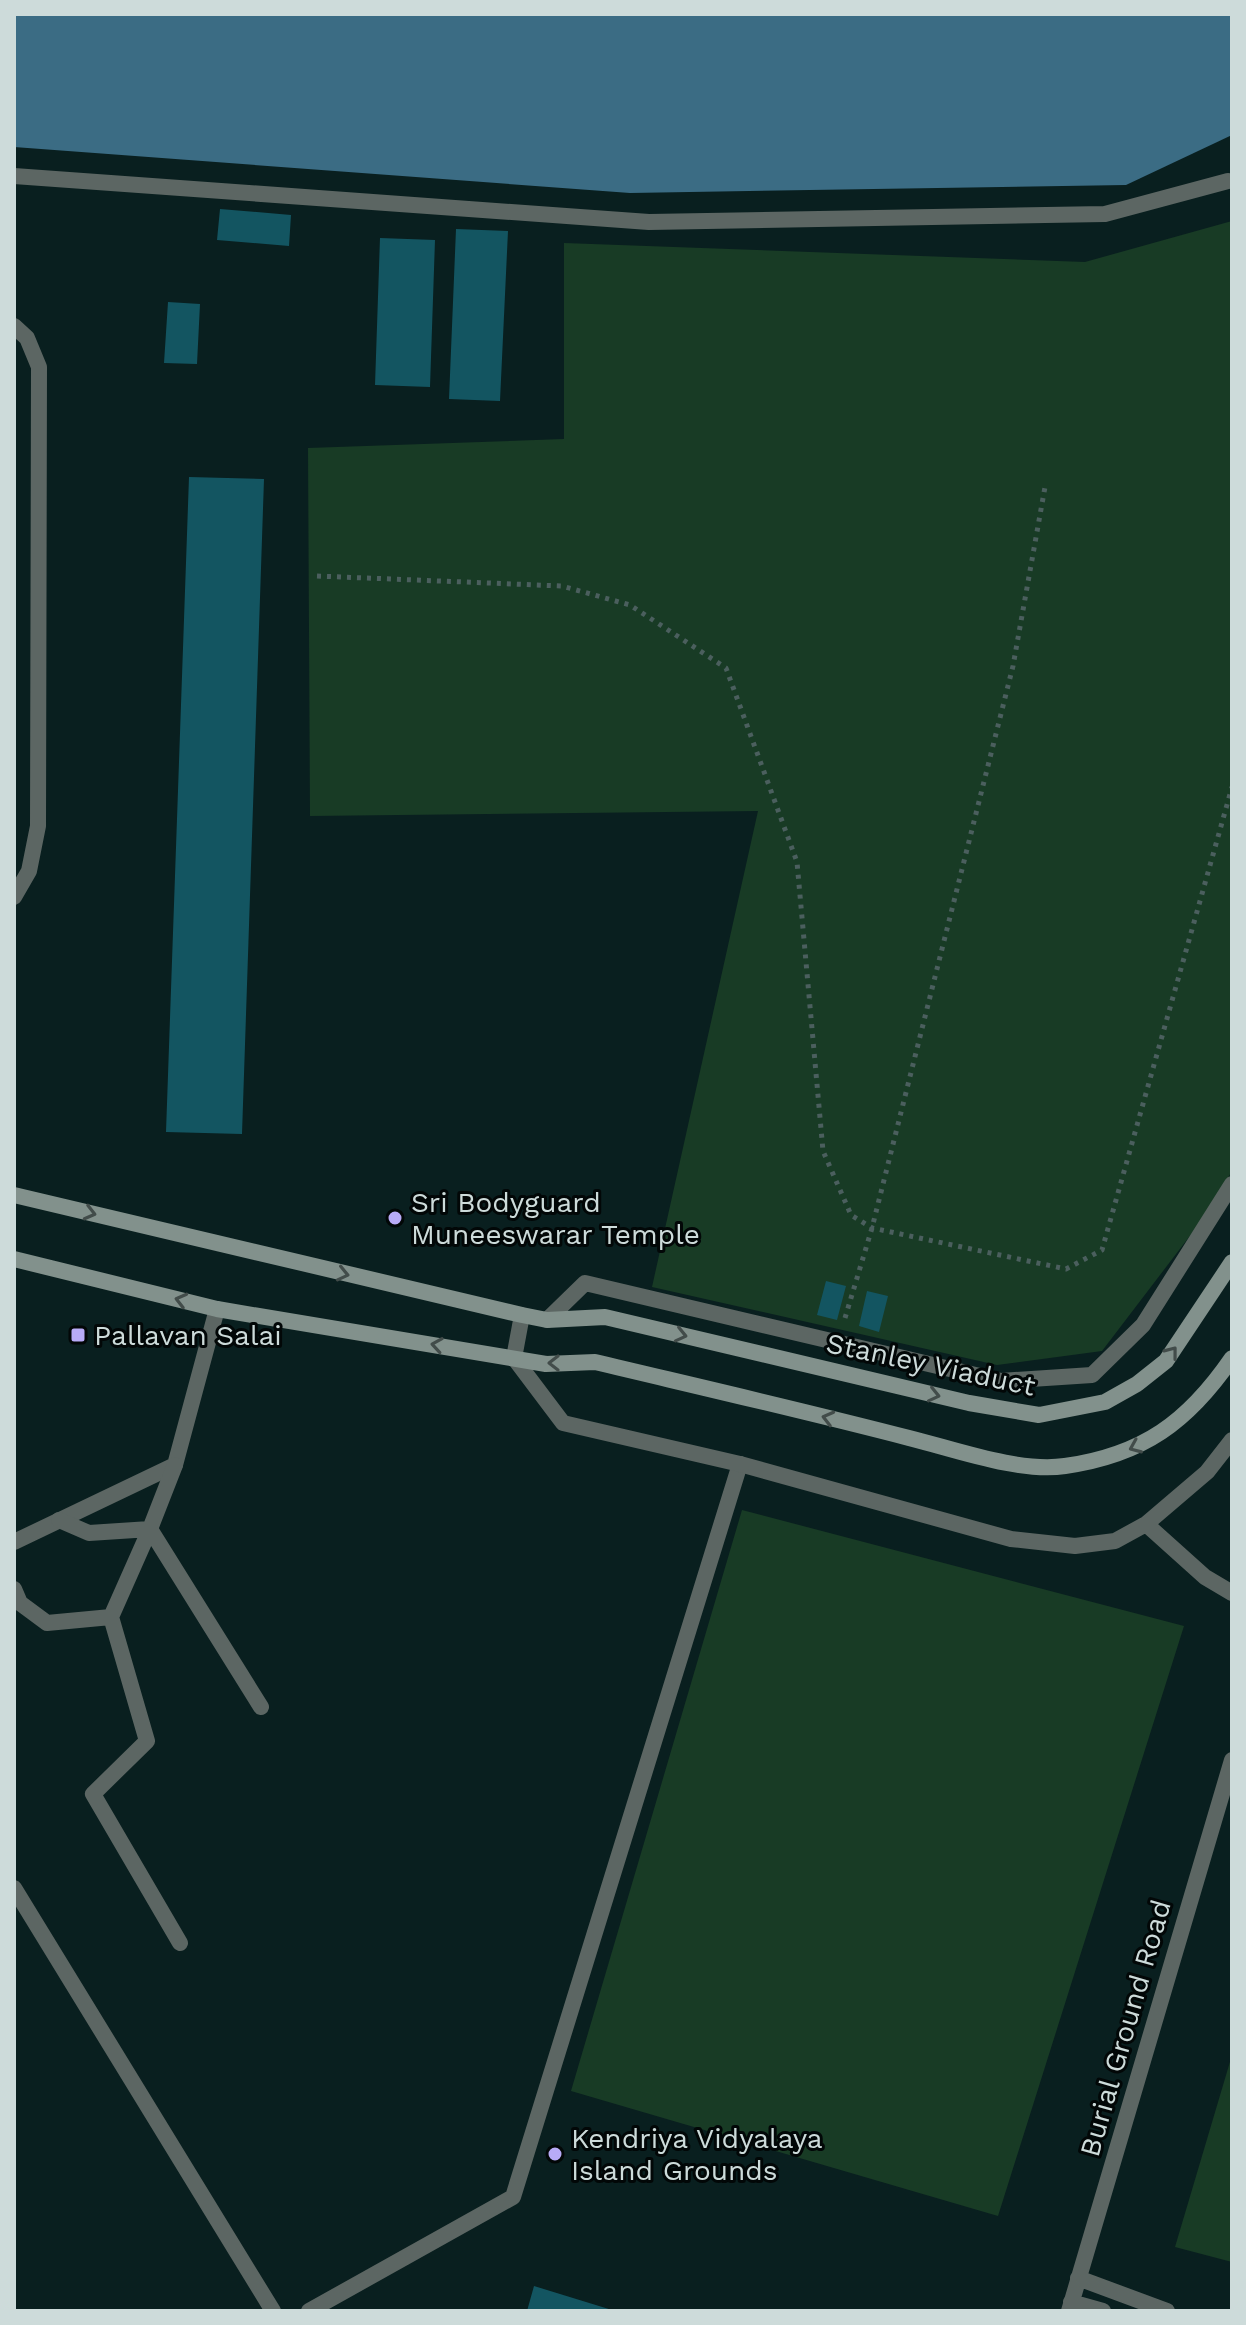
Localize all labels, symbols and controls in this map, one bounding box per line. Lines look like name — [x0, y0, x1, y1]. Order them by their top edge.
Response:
place label: Sri Bodyguard Muneeswarar Temple — [411, 1186, 700, 1251]
one-way arrow — [82, 1204, 96, 1221]
marker: Sri Bodyguard Muneeswarar Temple — [386, 1209, 404, 1227]
one-way arrow — [335, 1265, 349, 1282]
one-way arrow — [174, 1293, 188, 1310]
place label: Pallavan Salai — [94, 1319, 282, 1352]
marker: Pallavan Salai — [69, 1326, 87, 1344]
one-way arrow — [673, 1326, 687, 1343]
street label: Stanley Viaduct — [823, 1326, 1039, 1403]
one-way arrow — [430, 1338, 444, 1355]
one-way arrow — [1163, 1346, 1177, 1361]
one-way arrow — [547, 1354, 560, 1372]
one-way arrow — [926, 1385, 940, 1402]
one-way arrow — [821, 1410, 835, 1427]
one-way arrow — [1129, 1437, 1143, 1453]
street label: Burial Ground Road — [1073, 1896, 1178, 2160]
place label: Kendriya Vidyalaya Island Grounds — [571, 2122, 823, 2187]
marker: Kendriya Vidyalaya Island Grounds — [546, 2145, 564, 2163]

